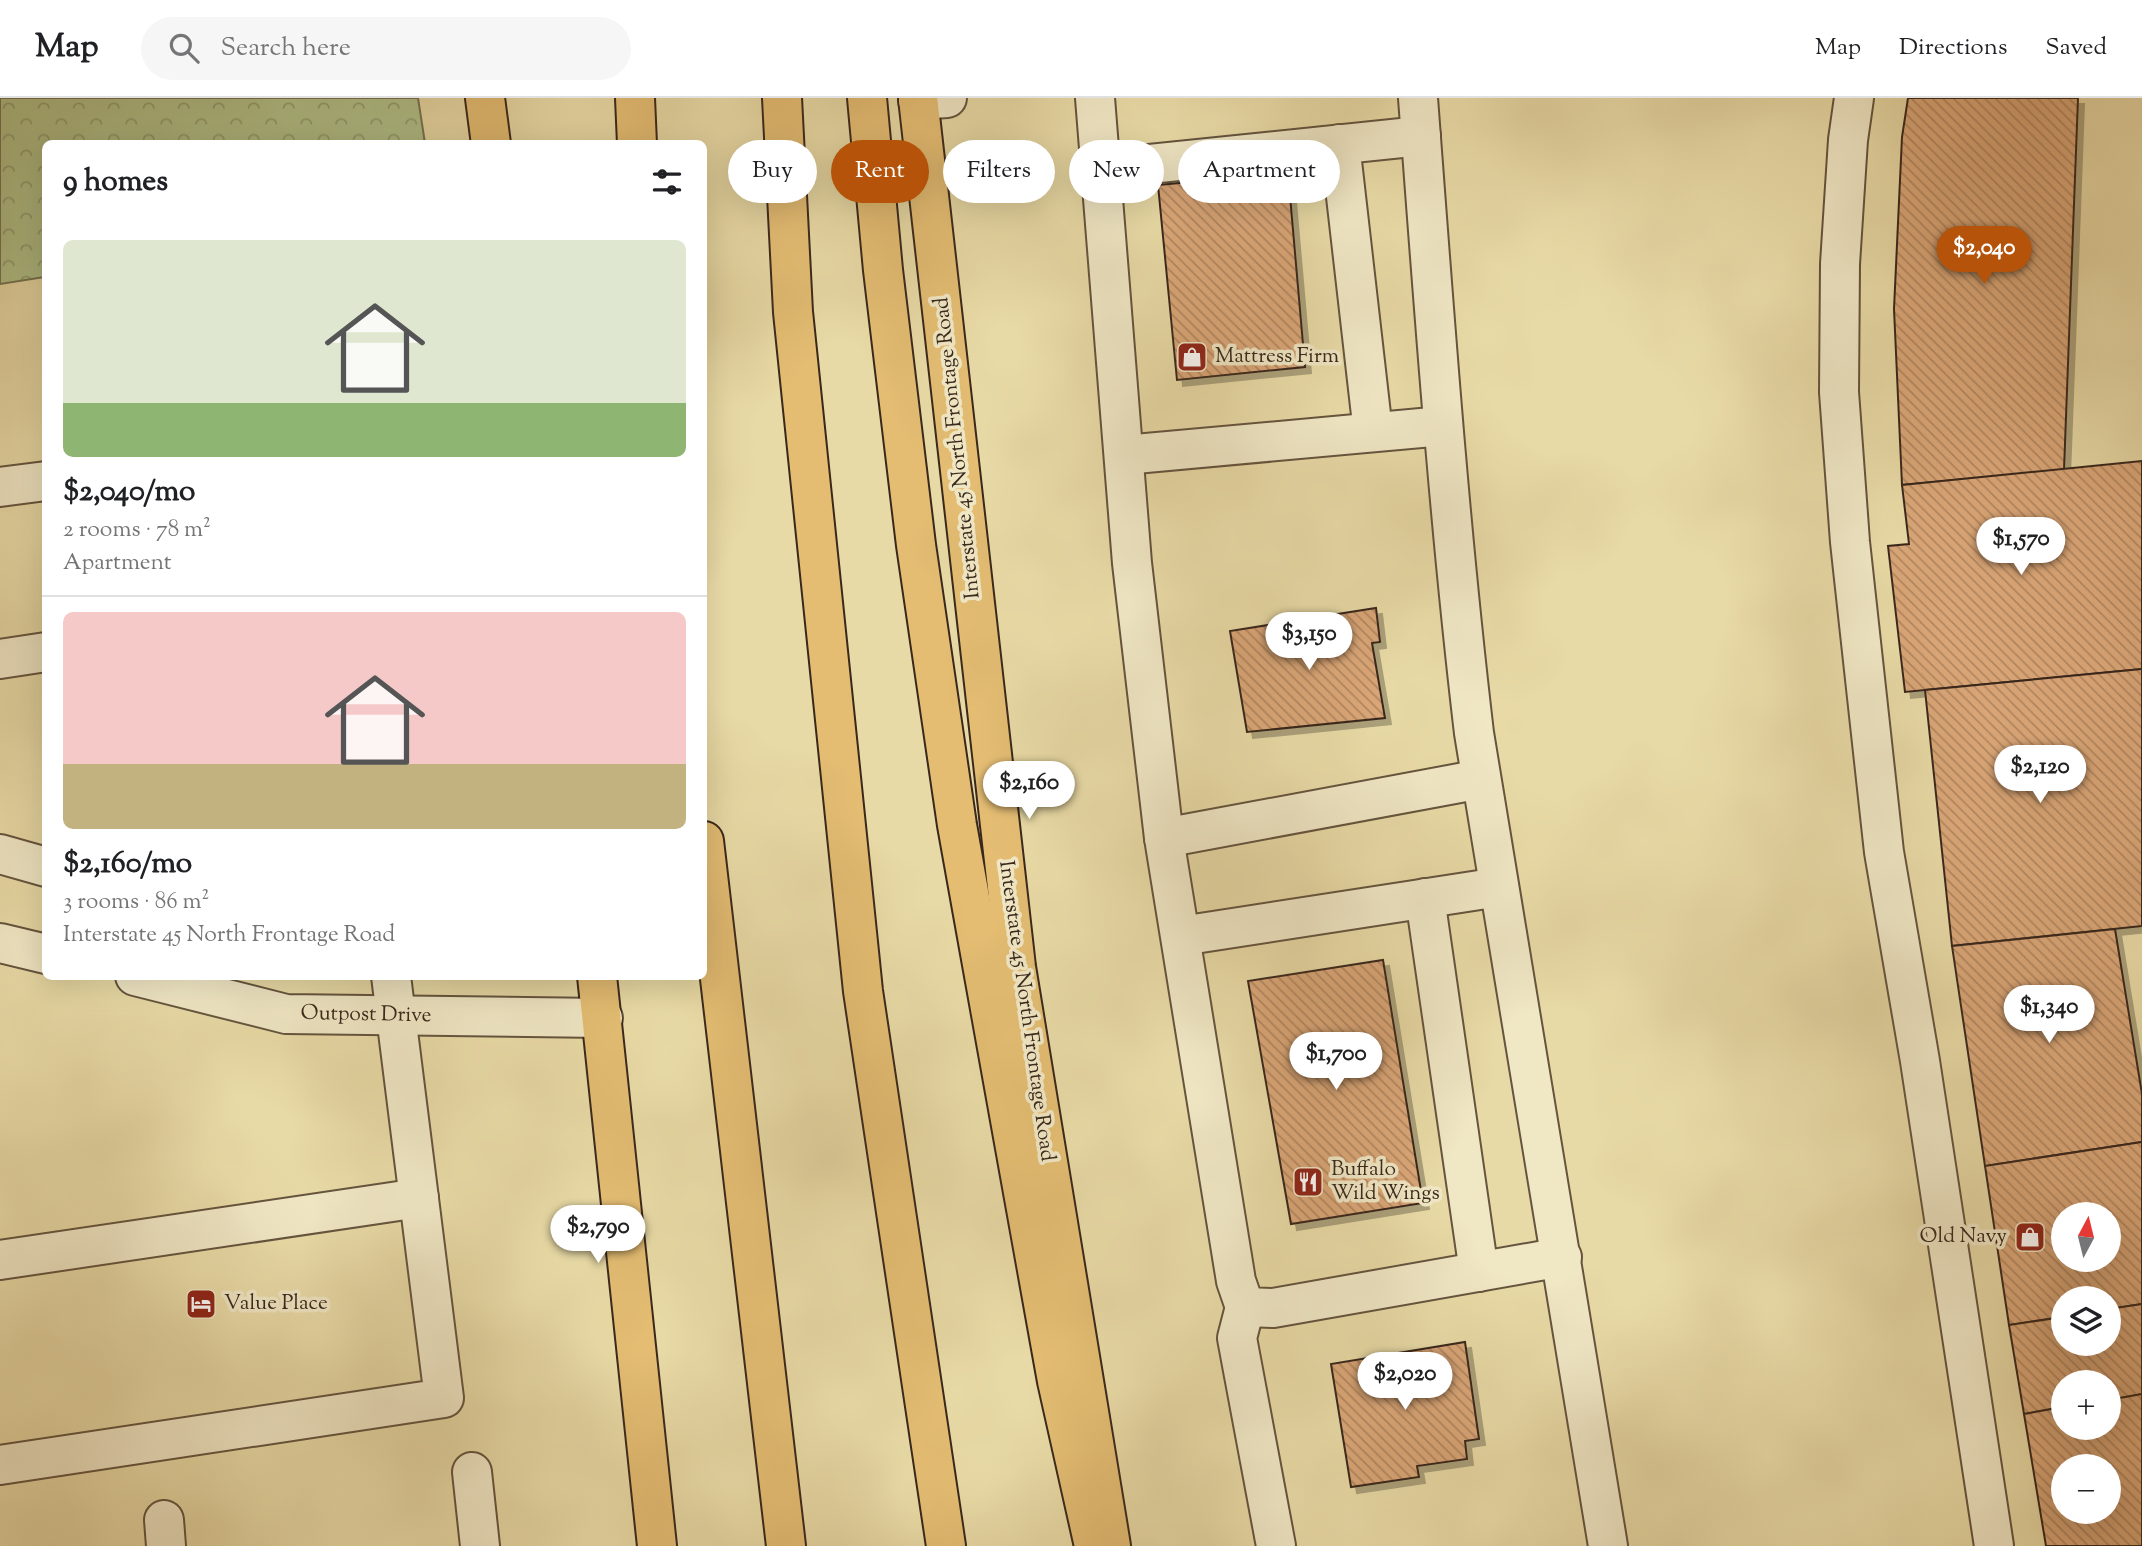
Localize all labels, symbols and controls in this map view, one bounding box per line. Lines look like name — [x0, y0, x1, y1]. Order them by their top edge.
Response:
search box — [141, 17, 631, 80]
text: Map — [35, 24, 99, 72]
icon: search — [165, 29, 203, 67]
text: Search here — [221, 30, 351, 67]
text: Map — [1815, 31, 1861, 65]
text: Directions — [1899, 31, 2007, 65]
text: Saved — [2045, 31, 2107, 65]
chip: Buy — [728, 140, 817, 203]
chip: Rent — [831, 140, 929, 203]
chip: Filters — [943, 140, 1055, 203]
chip: New — [1069, 140, 1164, 203]
chip: Apartment — [1178, 140, 1340, 203]
text: 9 homes — [63, 161, 168, 204]
icon: filters — [648, 163, 686, 201]
pin: $2,040 — [1927, 226, 2041, 286]
text: $2,040 — [1953, 232, 2015, 265]
icon: home — [312, 285, 438, 411]
street label: Interstate 45 North Frontage Road — [927, 295, 989, 600]
shop icon: Mattress Firm — [1175, 340, 1209, 374]
place label: Mattress Firm — [1215, 342, 1339, 372]
text: $2,040/mo — [63, 471, 196, 514]
text: 2 rooms · 78 m² — [63, 514, 211, 547]
pin: $1,570 — [1964, 518, 2078, 577]
text: $1,570 — [1992, 523, 2050, 556]
text: Apartment — [63, 547, 172, 580]
pin: $3,150 — [1252, 612, 1366, 672]
text: $3,150 — [1281, 618, 1337, 651]
icon: home — [312, 657, 438, 783]
pin: $2,120 — [1983, 746, 2097, 805]
text: $2,120 — [2010, 751, 2070, 784]
pin: $2,160 — [972, 762, 1086, 821]
text: $2,160 — [999, 767, 1059, 800]
text: $2,160/mo — [63, 843, 192, 886]
street label: Interstate 45 North Frontage Road — [990, 859, 1062, 1163]
text: 3 rooms · 86 m² — [63, 886, 209, 919]
text: Interstate 45 North Frontage Road — [63, 919, 395, 952]
pin: $1,340 — [1992, 986, 2106, 1045]
text: $1,340 — [2020, 991, 2078, 1024]
street label: Outpost Drive — [300, 999, 432, 1031]
pin: $1,700 — [1279, 1032, 1393, 1092]
text: $1,700 — [1305, 1038, 1367, 1071]
place label: Buffalo Wild Wings — [1331, 1155, 1440, 1209]
restaurant icon: Buffalo Wild Wings — [1291, 1165, 1325, 1199]
north arrow — [2051, 1202, 2121, 1272]
map controls — [2051, 1202, 2121, 1524]
pin: $2,790 — [541, 1206, 655, 1265]
text: $2,790 — [566, 1211, 630, 1244]
shop icon: Old Navy — [2013, 1220, 2047, 1254]
place label: Old Navy — [1920, 1222, 2008, 1252]
button: layers — [2051, 1286, 2121, 1356]
hotel icon: Value Place — [184, 1287, 218, 1321]
place label: Value Place — [224, 1289, 328, 1319]
pin: $2,020 — [1348, 1352, 1462, 1412]
text: $2,020 — [1374, 1358, 1436, 1391]
button: + — [2051, 1370, 2121, 1440]
button: − — [2051, 1454, 2121, 1524]

